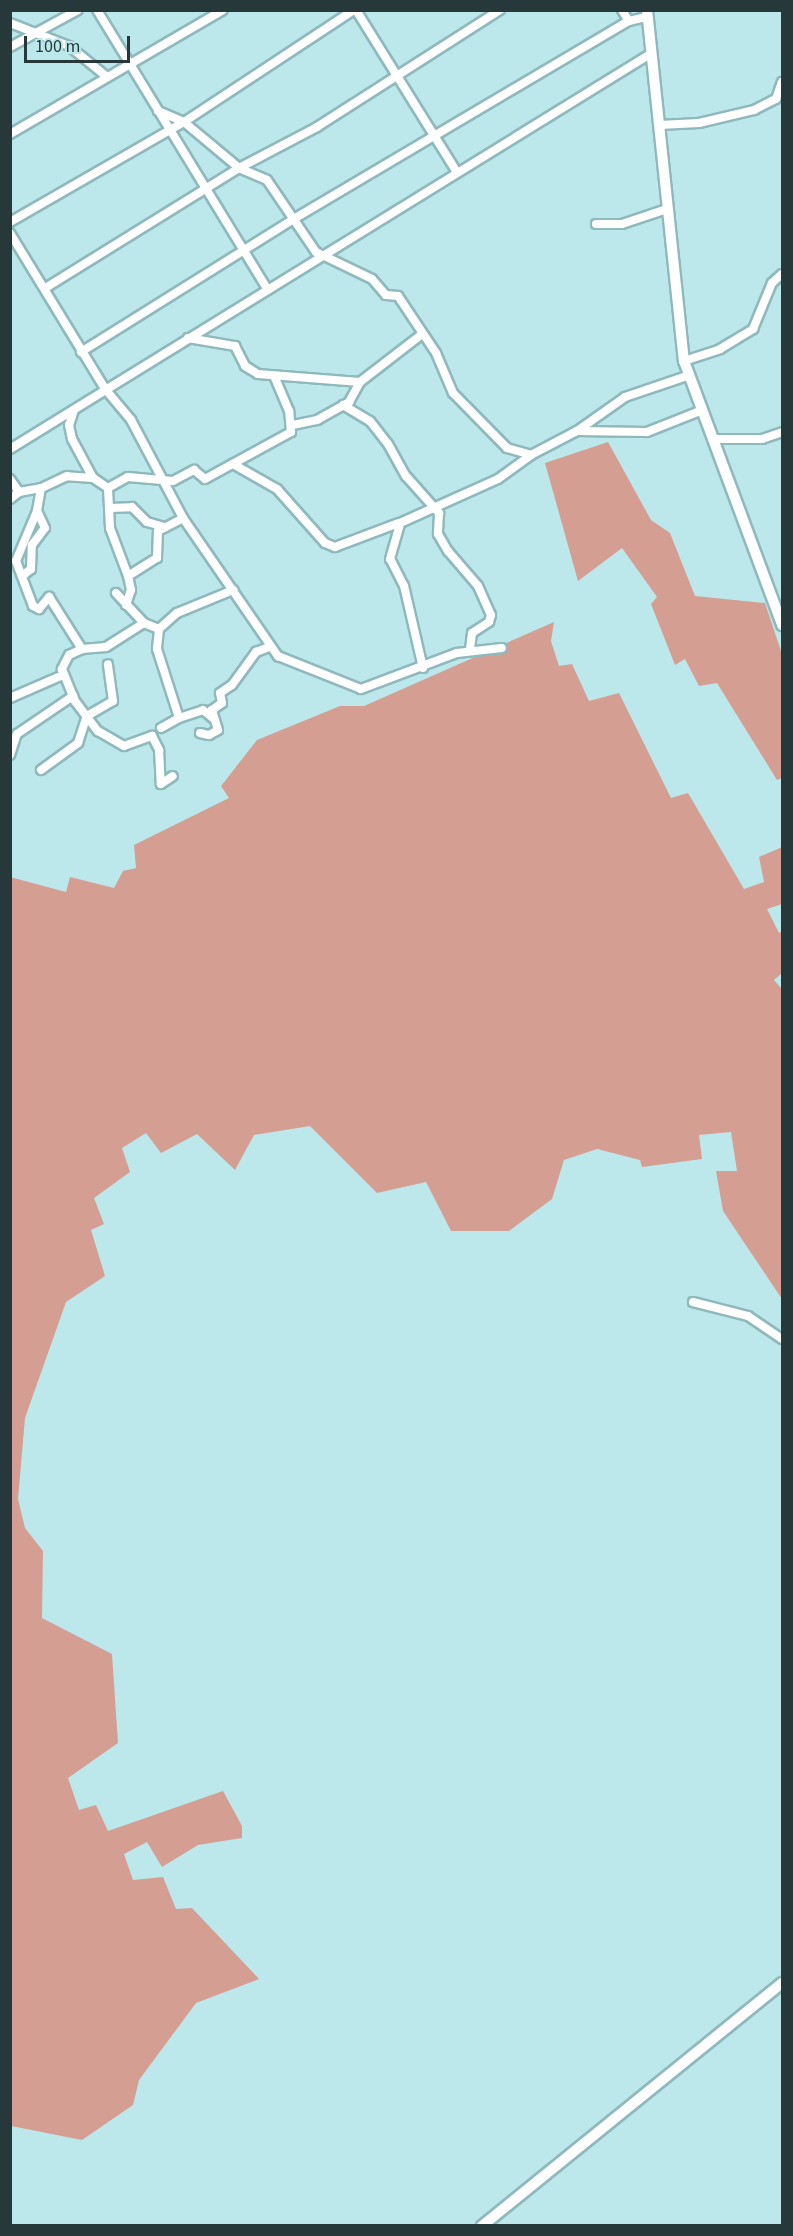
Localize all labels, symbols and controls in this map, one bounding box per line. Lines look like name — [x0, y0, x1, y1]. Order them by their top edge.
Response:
scale bar — [27, 24, 134, 62]
text: 100 m — [35, 34, 80, 59]

